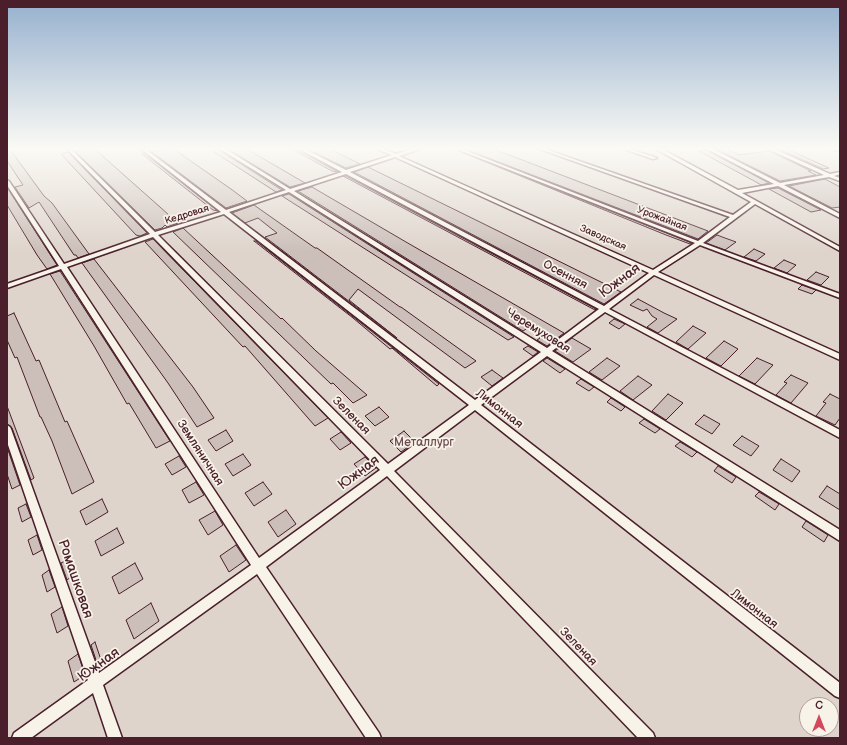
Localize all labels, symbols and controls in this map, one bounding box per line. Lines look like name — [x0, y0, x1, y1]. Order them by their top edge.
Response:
street label: Кедровая — [163, 203, 211, 227]
street label: Урожайная — [635, 204, 689, 234]
street label: Заводская — [578, 222, 628, 254]
street label: Осенняя — [540, 257, 590, 293]
street label: Южная — [596, 260, 644, 302]
street label: Черемуховая — [503, 306, 573, 356]
street label: Лимонная — [473, 386, 525, 432]
street label: Зеленая — [329, 394, 373, 438]
street label: Земляничная — [173, 417, 227, 489]
park label: Металлург — [394, 436, 454, 450]
street label: Южная — [335, 452, 383, 494]
street label: Ромашковая — [54, 537, 96, 621]
street label: Лимонная — [728, 586, 780, 632]
street label: Зеленая — [556, 625, 600, 669]
street label: Южная — [75, 644, 123, 686]
north arrow — [799, 697, 839, 737]
text: С — [815, 699, 823, 712]

